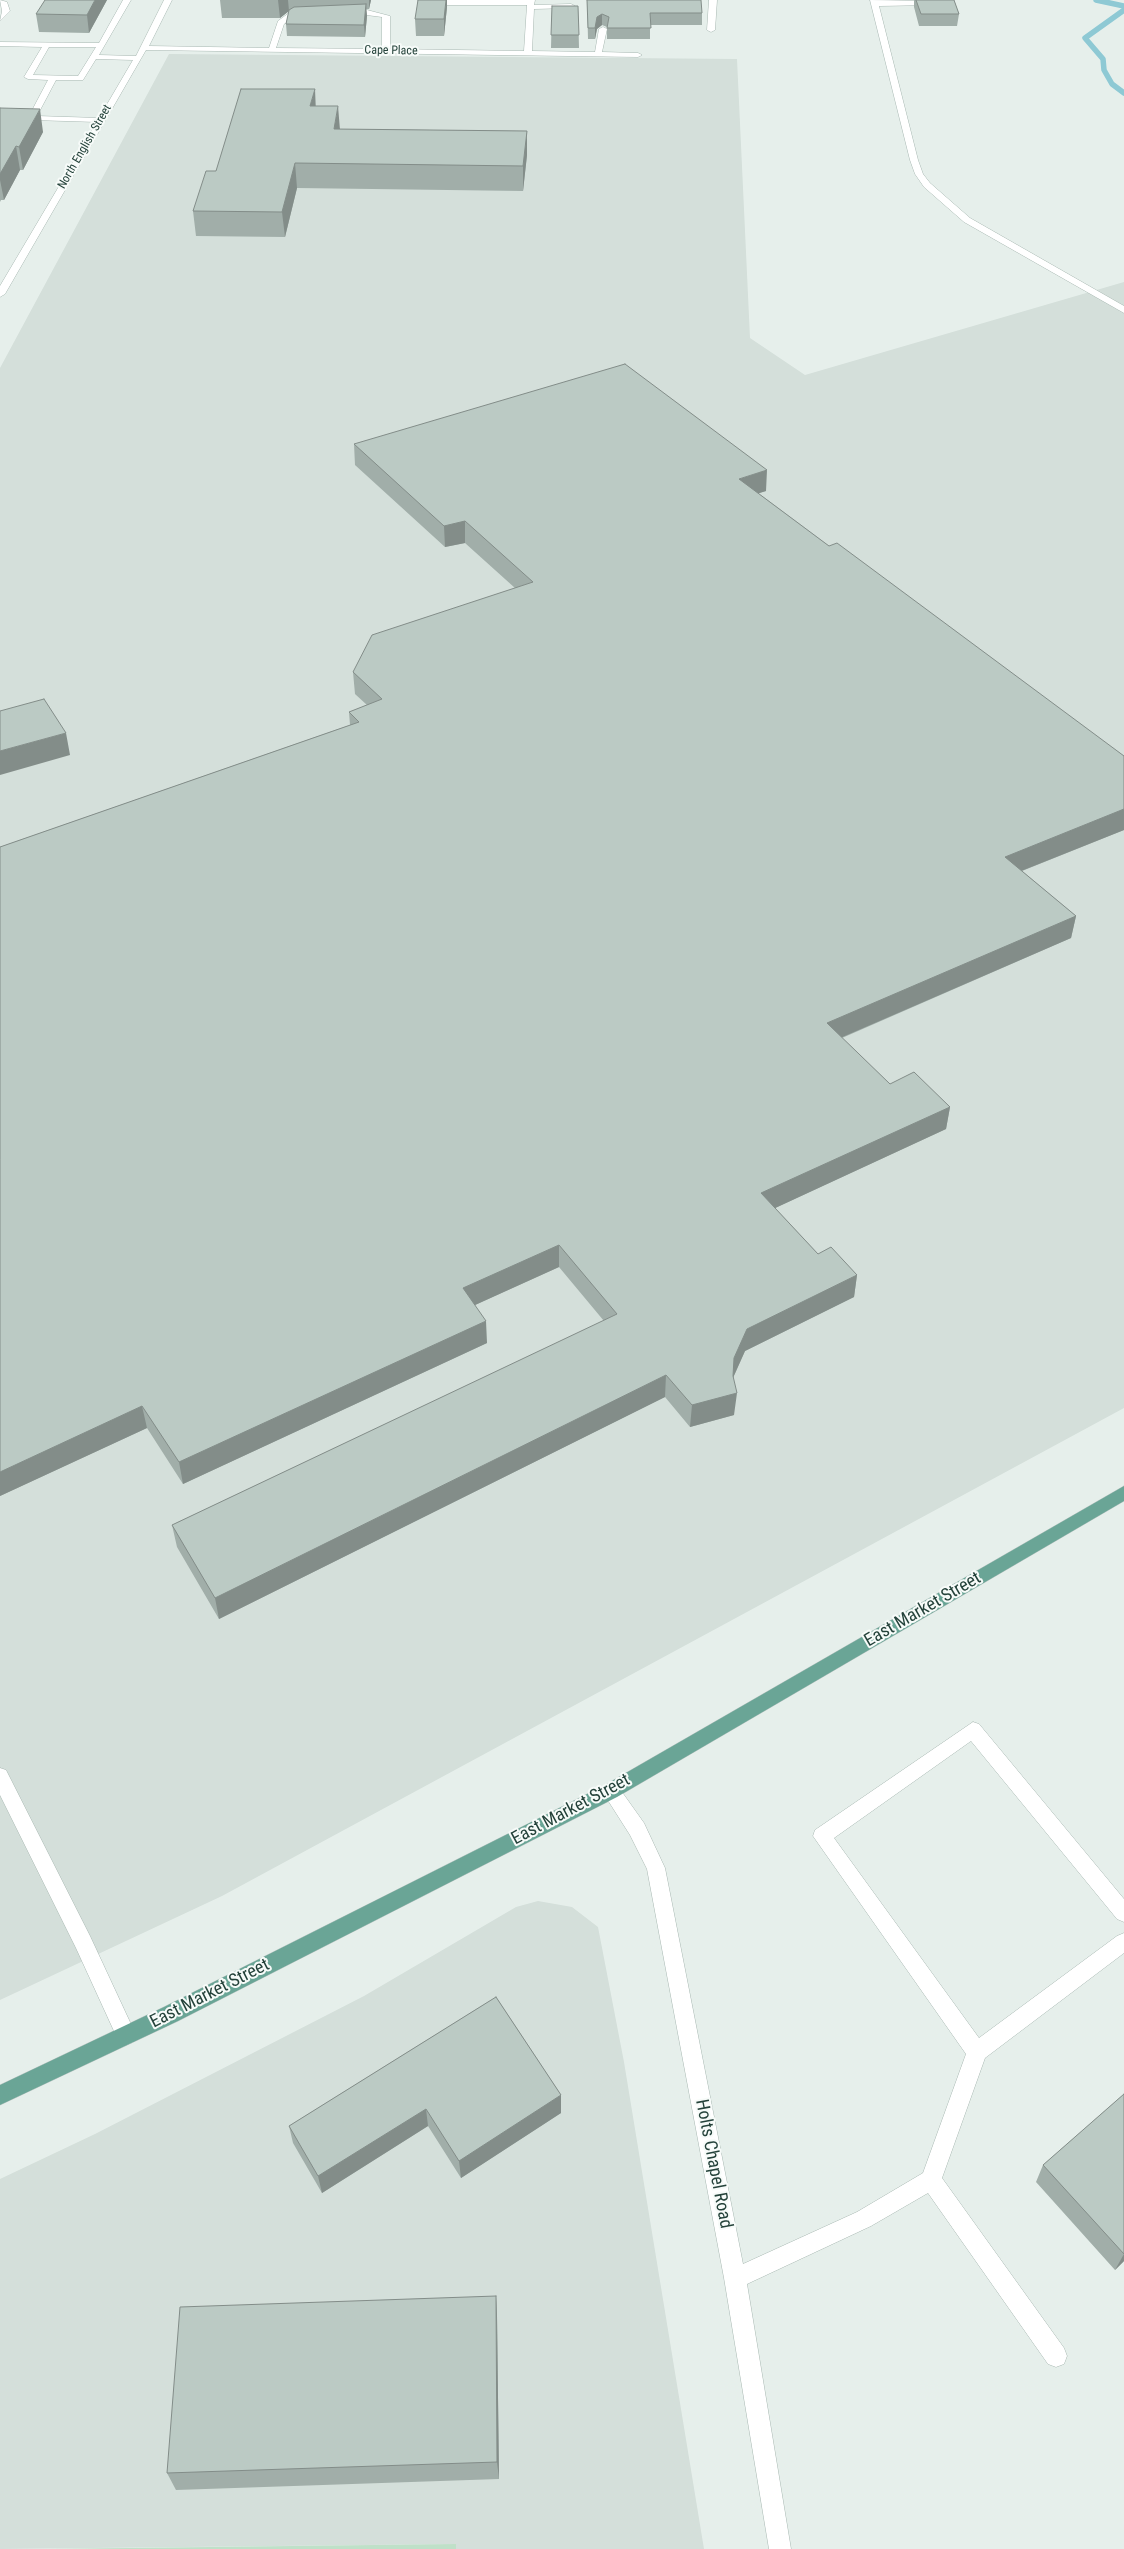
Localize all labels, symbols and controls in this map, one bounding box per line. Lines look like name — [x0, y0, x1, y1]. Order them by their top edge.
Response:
street label: Cape Place — [364, 43, 418, 59]
street label: North English Street — [55, 102, 115, 192]
street label: East Market Street — [861, 1568, 985, 1652]
street label: East Market Street — [508, 1770, 634, 1850]
street label: East Market Street — [147, 1955, 273, 2033]
street label: Holts Chapel Road — [690, 2098, 736, 2230]

